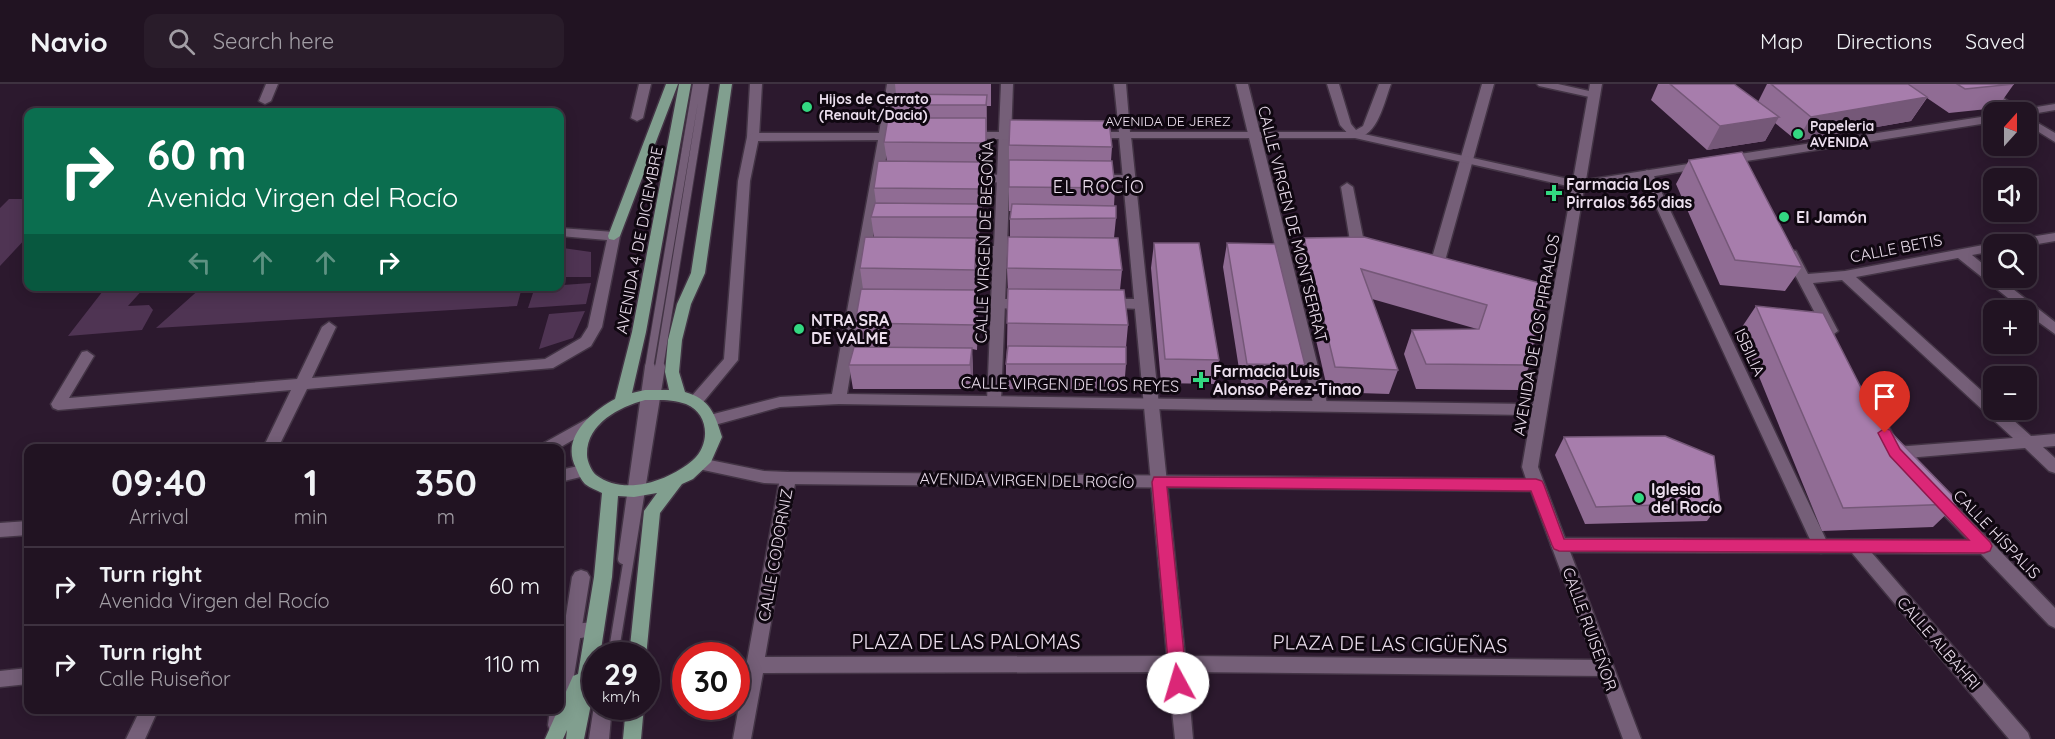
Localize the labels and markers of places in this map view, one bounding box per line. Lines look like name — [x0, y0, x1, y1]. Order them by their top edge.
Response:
place label: Hijos de Cerrato (Renault/Dacia) — [819, 90, 929, 124]
marker: Hijos de Cerrato (Renault/Dacia) — [800, 100, 814, 114]
place label: Papeleria AVENIDA — [1810, 117, 1874, 151]
marker: Papeleria AVENIDA — [1791, 127, 1805, 141]
place label: Farmacia Los Pirralos 365 dias — [1566, 174, 1693, 212]
marker: Farmacia Los Pirralos 365 dias — [1547, 186, 1561, 200]
place label: El Jamón — [1796, 207, 1867, 227]
marker: El Jamón — [1777, 210, 1791, 224]
place label: NTRA SRA DE VALME — [811, 310, 890, 348]
marker: NTRA SRA DE VALME — [792, 322, 806, 336]
place label: Farmacia Luis Alonso Pérez-Tinao — [1213, 361, 1361, 399]
pin — [1859, 371, 1910, 433]
marker: Farmacia Luis Alonso Pérez-Tinao — [1194, 373, 1208, 387]
place label: Iglesia del Rocío — [1651, 479, 1722, 517]
marker: Iglesia del Rocío — [1632, 491, 1646, 505]

